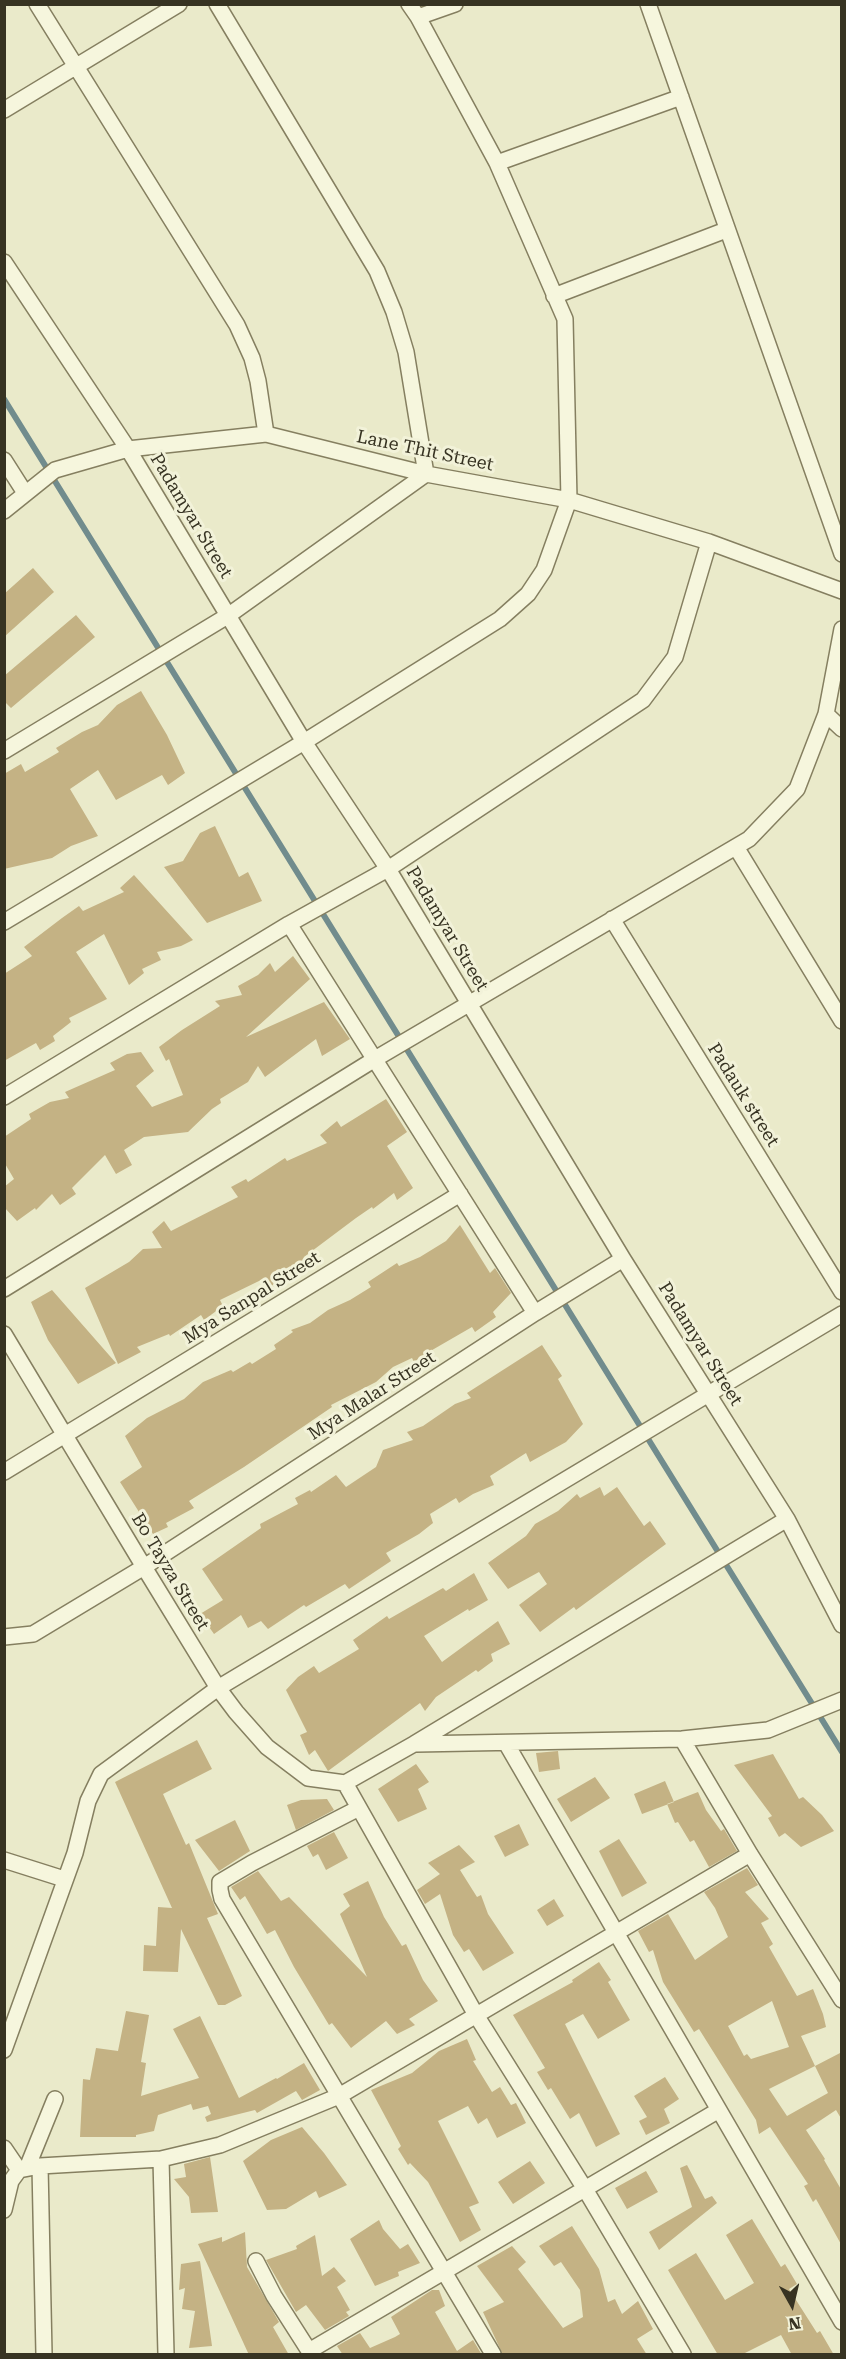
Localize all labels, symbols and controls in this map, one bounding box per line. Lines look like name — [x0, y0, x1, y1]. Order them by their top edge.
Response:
street label: Lane Thit Street — [355, 426, 495, 476]
street label: Padamyar Street — [145, 450, 237, 582]
street label: Padamyar Street — [401, 863, 493, 995]
street label: Padauk street — [703, 1039, 783, 1151]
street label: Mya Sanpal Street — [180, 1247, 324, 1349]
street label: Padamyar Street — [653, 1278, 747, 1410]
street label: Mya Malar Street — [304, 1347, 440, 1445]
street label: Bo Tayza Street — [127, 1509, 213, 1635]
north arrow — [762, 2275, 822, 2335]
text: N — [787, 2313, 802, 2334]

